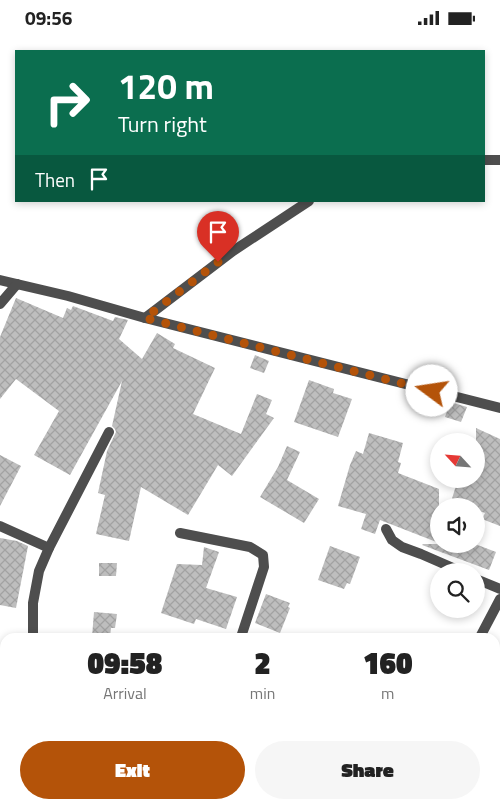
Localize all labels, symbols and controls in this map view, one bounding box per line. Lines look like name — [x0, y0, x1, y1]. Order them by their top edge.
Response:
text: 09:56 — [25, 3, 72, 32]
text: 120 m — [118, 59, 214, 113]
icon: right — [35, 70, 100, 135]
text: Turn right — [118, 107, 207, 141]
text: Then — [35, 165, 75, 194]
icon: arrive — [85, 165, 113, 193]
pin — [197, 211, 239, 262]
icon: arrive — [204, 218, 232, 246]
position arrow — [405, 364, 457, 416]
north arrow — [430, 433, 485, 487]
map controls — [430, 433, 485, 618]
button: sound — [430, 498, 485, 553]
button: search — [430, 563, 485, 618]
text: 09:58 — [88, 640, 162, 686]
text: 2 — [254, 640, 271, 686]
text: 160 — [363, 640, 412, 686]
text: Arrival — [103, 681, 147, 705]
text: min — [250, 681, 275, 705]
text: m — [381, 681, 394, 705]
button: Exit — [20, 741, 245, 799]
button: Share — [255, 741, 480, 799]

